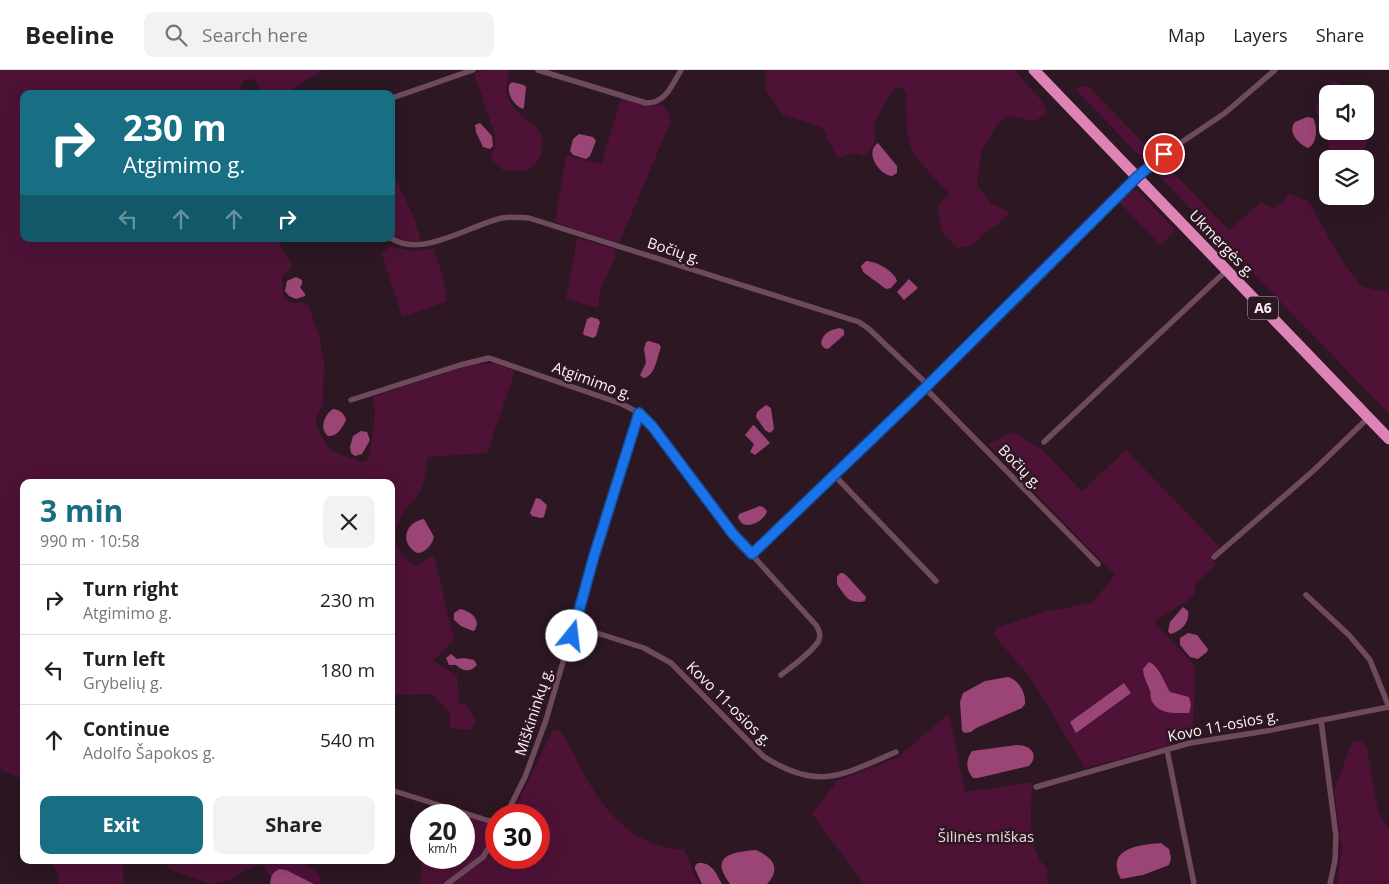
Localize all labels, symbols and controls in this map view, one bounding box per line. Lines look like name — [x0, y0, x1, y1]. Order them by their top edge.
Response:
search box — [144, 12, 494, 57]
text: Beeline — [25, 18, 114, 51]
icon: search — [162, 21, 190, 49]
text: Search here — [202, 22, 308, 48]
text: Map — [1168, 23, 1205, 47]
text: Layers — [1233, 23, 1288, 47]
text: Share — [1316, 23, 1364, 47]
map controls — [1319, 85, 1374, 205]
button: sound — [1319, 85, 1374, 140]
text: 230 m — [123, 104, 227, 151]
icon: right — [40, 110, 105, 175]
pin — [1143, 133, 1185, 175]
icon: arrive — [1150, 140, 1178, 168]
text: Atgimimo g. — [123, 149, 245, 179]
button: layers — [1319, 150, 1374, 205]
icon: left — [114, 205, 142, 233]
icon: ahead — [167, 205, 195, 233]
icon: ahead — [220, 205, 248, 233]
icon: right — [273, 205, 301, 233]
street label: Ukmergės g. — [1185, 205, 1260, 282]
street label: Bočių g. — [645, 232, 703, 268]
road number: A6 — [1248, 297, 1278, 320]
street label: Atgimimo g. — [550, 356, 635, 404]
street label: Bočių g. — [994, 440, 1047, 493]
text: 3 min — [40, 490, 123, 531]
button: close — [323, 496, 375, 548]
text: 990 m · 10:58 — [40, 530, 140, 552]
text: Turn right — [83, 576, 178, 602]
icon: right — [40, 586, 68, 614]
text: 230 m — [320, 587, 375, 613]
text: Atgimimo g. — [83, 602, 172, 624]
position arrow — [545, 609, 597, 661]
text: Turn left — [83, 646, 165, 672]
icon: left — [40, 656, 68, 684]
street label: Kovo 11-osios g. — [683, 656, 777, 750]
text: 180 m — [320, 657, 375, 683]
street label: Miškininkų g. — [509, 665, 557, 758]
text: Grybelių g. — [83, 672, 163, 694]
street label: Kovo 11-osios g. — [1166, 704, 1280, 746]
text: Continue — [83, 716, 170, 742]
icon: ahead — [40, 726, 68, 754]
text: 540 m — [320, 727, 375, 753]
text: Adolfo Šapokos g. — [83, 742, 216, 764]
button: Exit — [40, 796, 203, 854]
button: Share — [213, 796, 375, 854]
speed limit sign: 30 — [485, 804, 550, 869]
text: 20 — [428, 813, 457, 847]
park label: Šilinės miškas — [938, 826, 1034, 846]
text: km/h — [428, 840, 457, 857]

